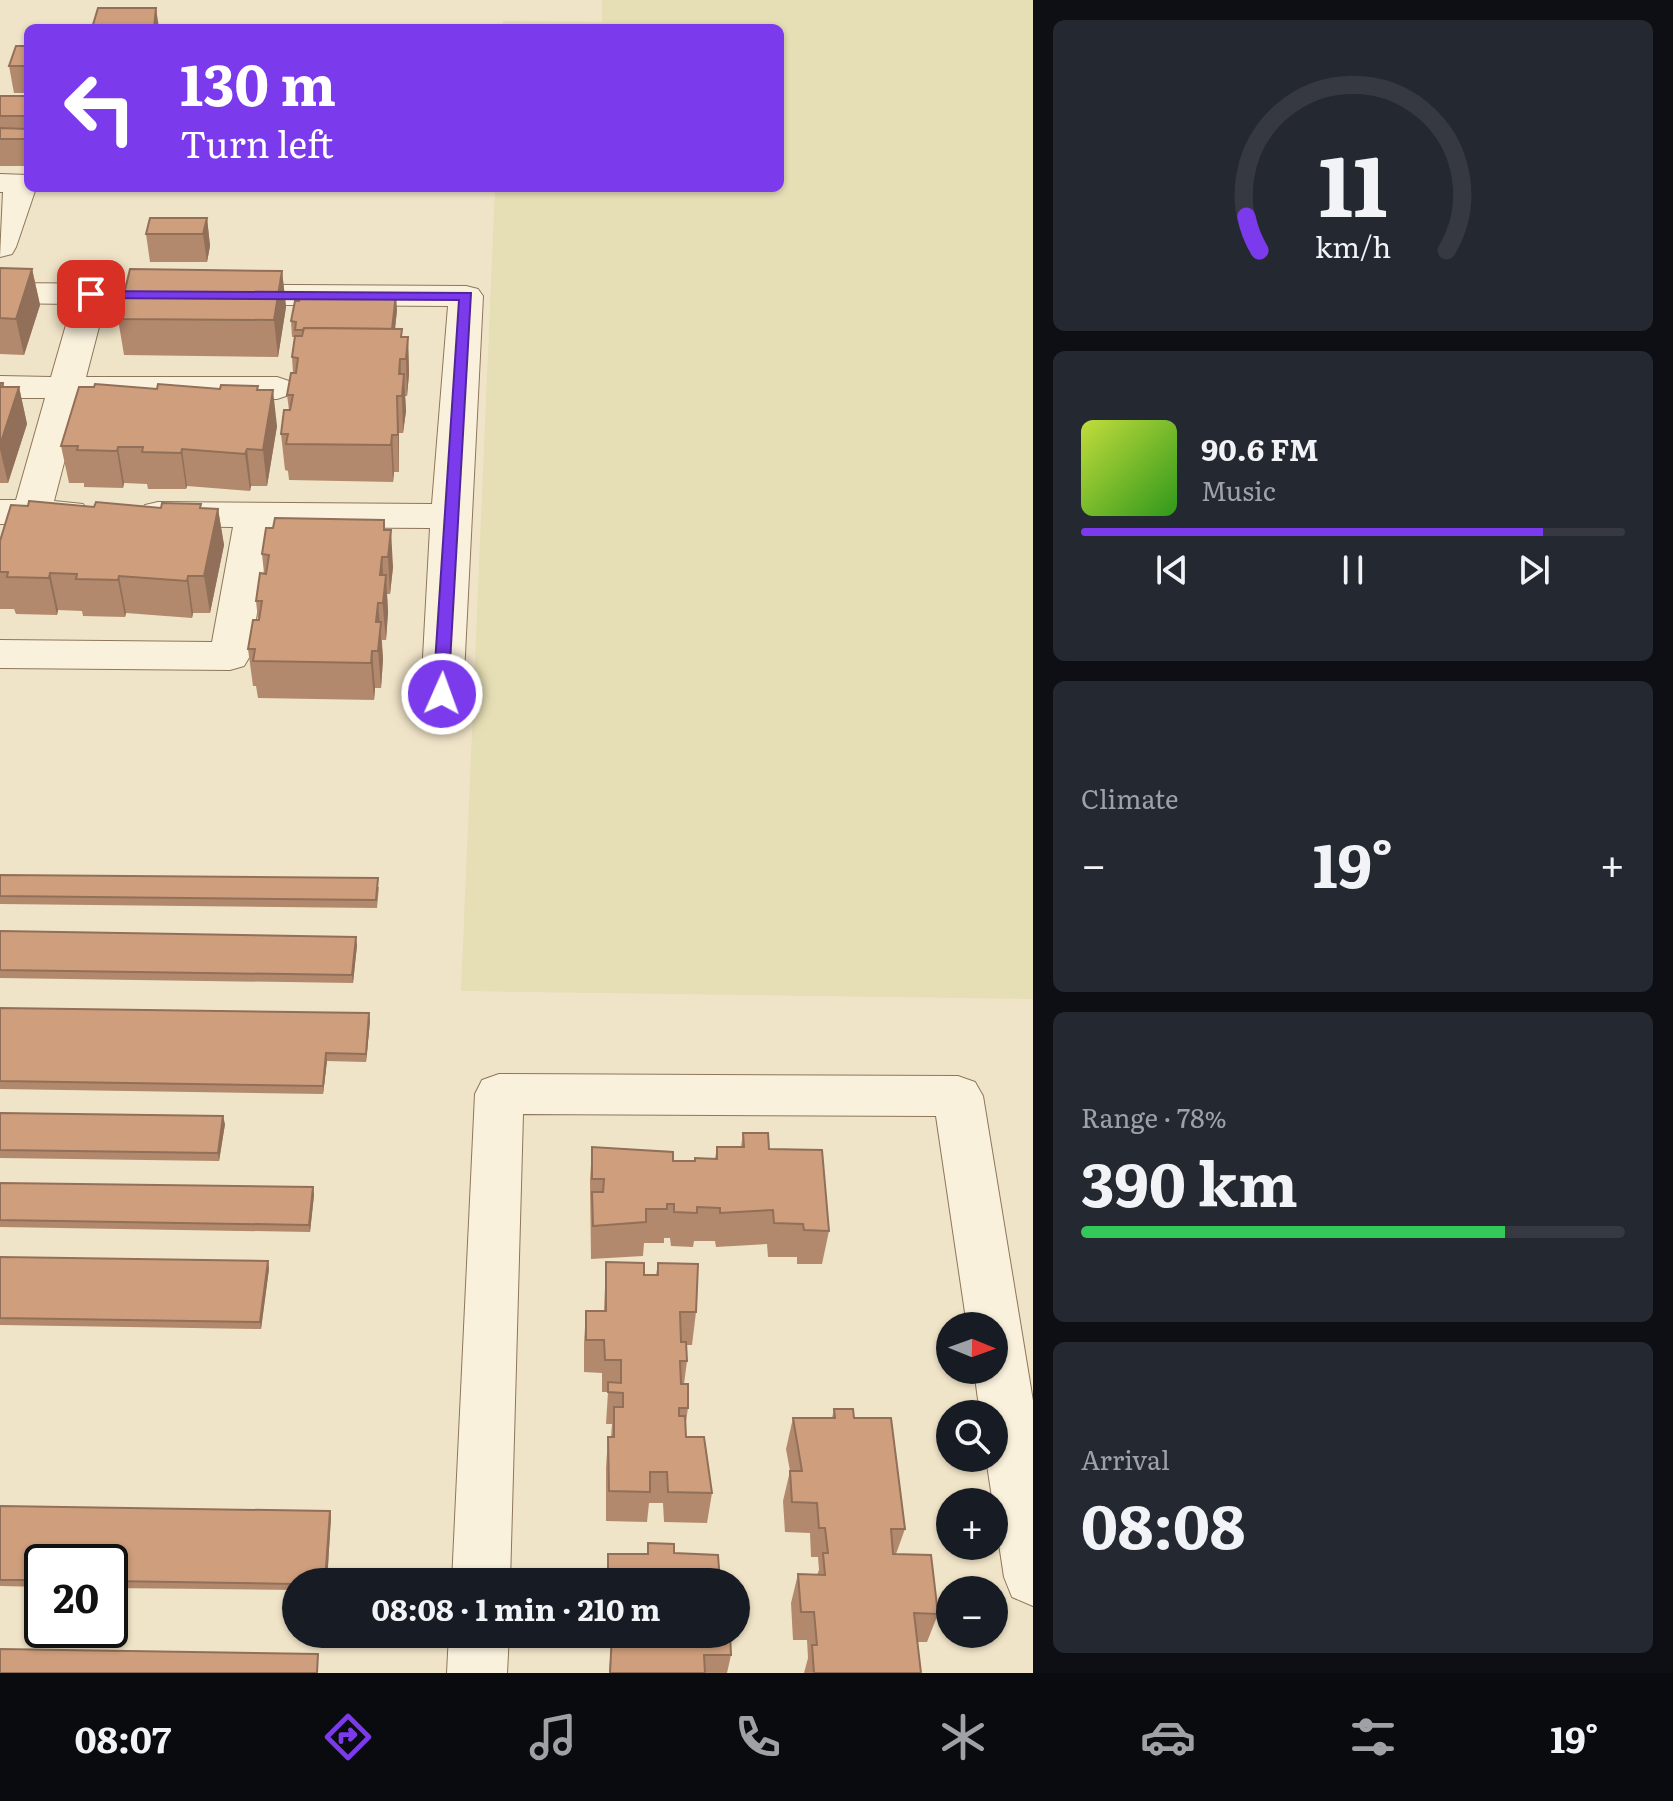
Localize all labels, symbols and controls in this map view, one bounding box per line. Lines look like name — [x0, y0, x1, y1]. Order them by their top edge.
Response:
text: 130 m — [180, 40, 336, 123]
icon: left — [48, 56, 152, 160]
text: Turn left — [180, 116, 334, 169]
text: 11 — [1319, 119, 1387, 243]
text: km/h — [1315, 224, 1391, 267]
pin — [57, 260, 125, 328]
icon: arrive — [69, 272, 113, 316]
text: 90.6 FM — [1201, 426, 1319, 470]
text: Music — [1201, 470, 1276, 509]
icon: previous — [1150, 548, 1194, 592]
icon: pause — [1331, 548, 1375, 592]
icon: next — [1512, 548, 1556, 592]
position arrow — [400, 652, 484, 736]
text: Climate — [1081, 778, 1179, 817]
text: 19° — [1313, 817, 1393, 906]
text: − — [1081, 829, 1107, 895]
text: + — [1599, 829, 1625, 895]
text: Range · 78% — [1081, 1097, 1227, 1136]
text: 390 km — [1081, 1136, 1298, 1225]
north arrow — [936, 1312, 1008, 1384]
map controls — [936, 1312, 1008, 1648]
button: search — [936, 1400, 1008, 1472]
text: Arrival — [1081, 1439, 1170, 1478]
text: 08:08 — [1081, 1478, 1245, 1567]
button: + — [936, 1488, 1008, 1560]
speed limit sign: 20 — [24, 1544, 128, 1648]
button: − — [936, 1576, 1008, 1648]
text: 08:08 · 1 min · 210 m — [372, 1586, 660, 1630]
icon: directions — [320, 1709, 376, 1765]
icon: music — [525, 1709, 581, 1765]
icon: phone — [730, 1709, 786, 1765]
icon: climate — [935, 1709, 991, 1765]
icon: car — [1140, 1709, 1196, 1765]
icon: filters — [1345, 1709, 1401, 1765]
text: 08:07 — [75, 1711, 171, 1764]
text: 19° — [1550, 1711, 1599, 1764]

